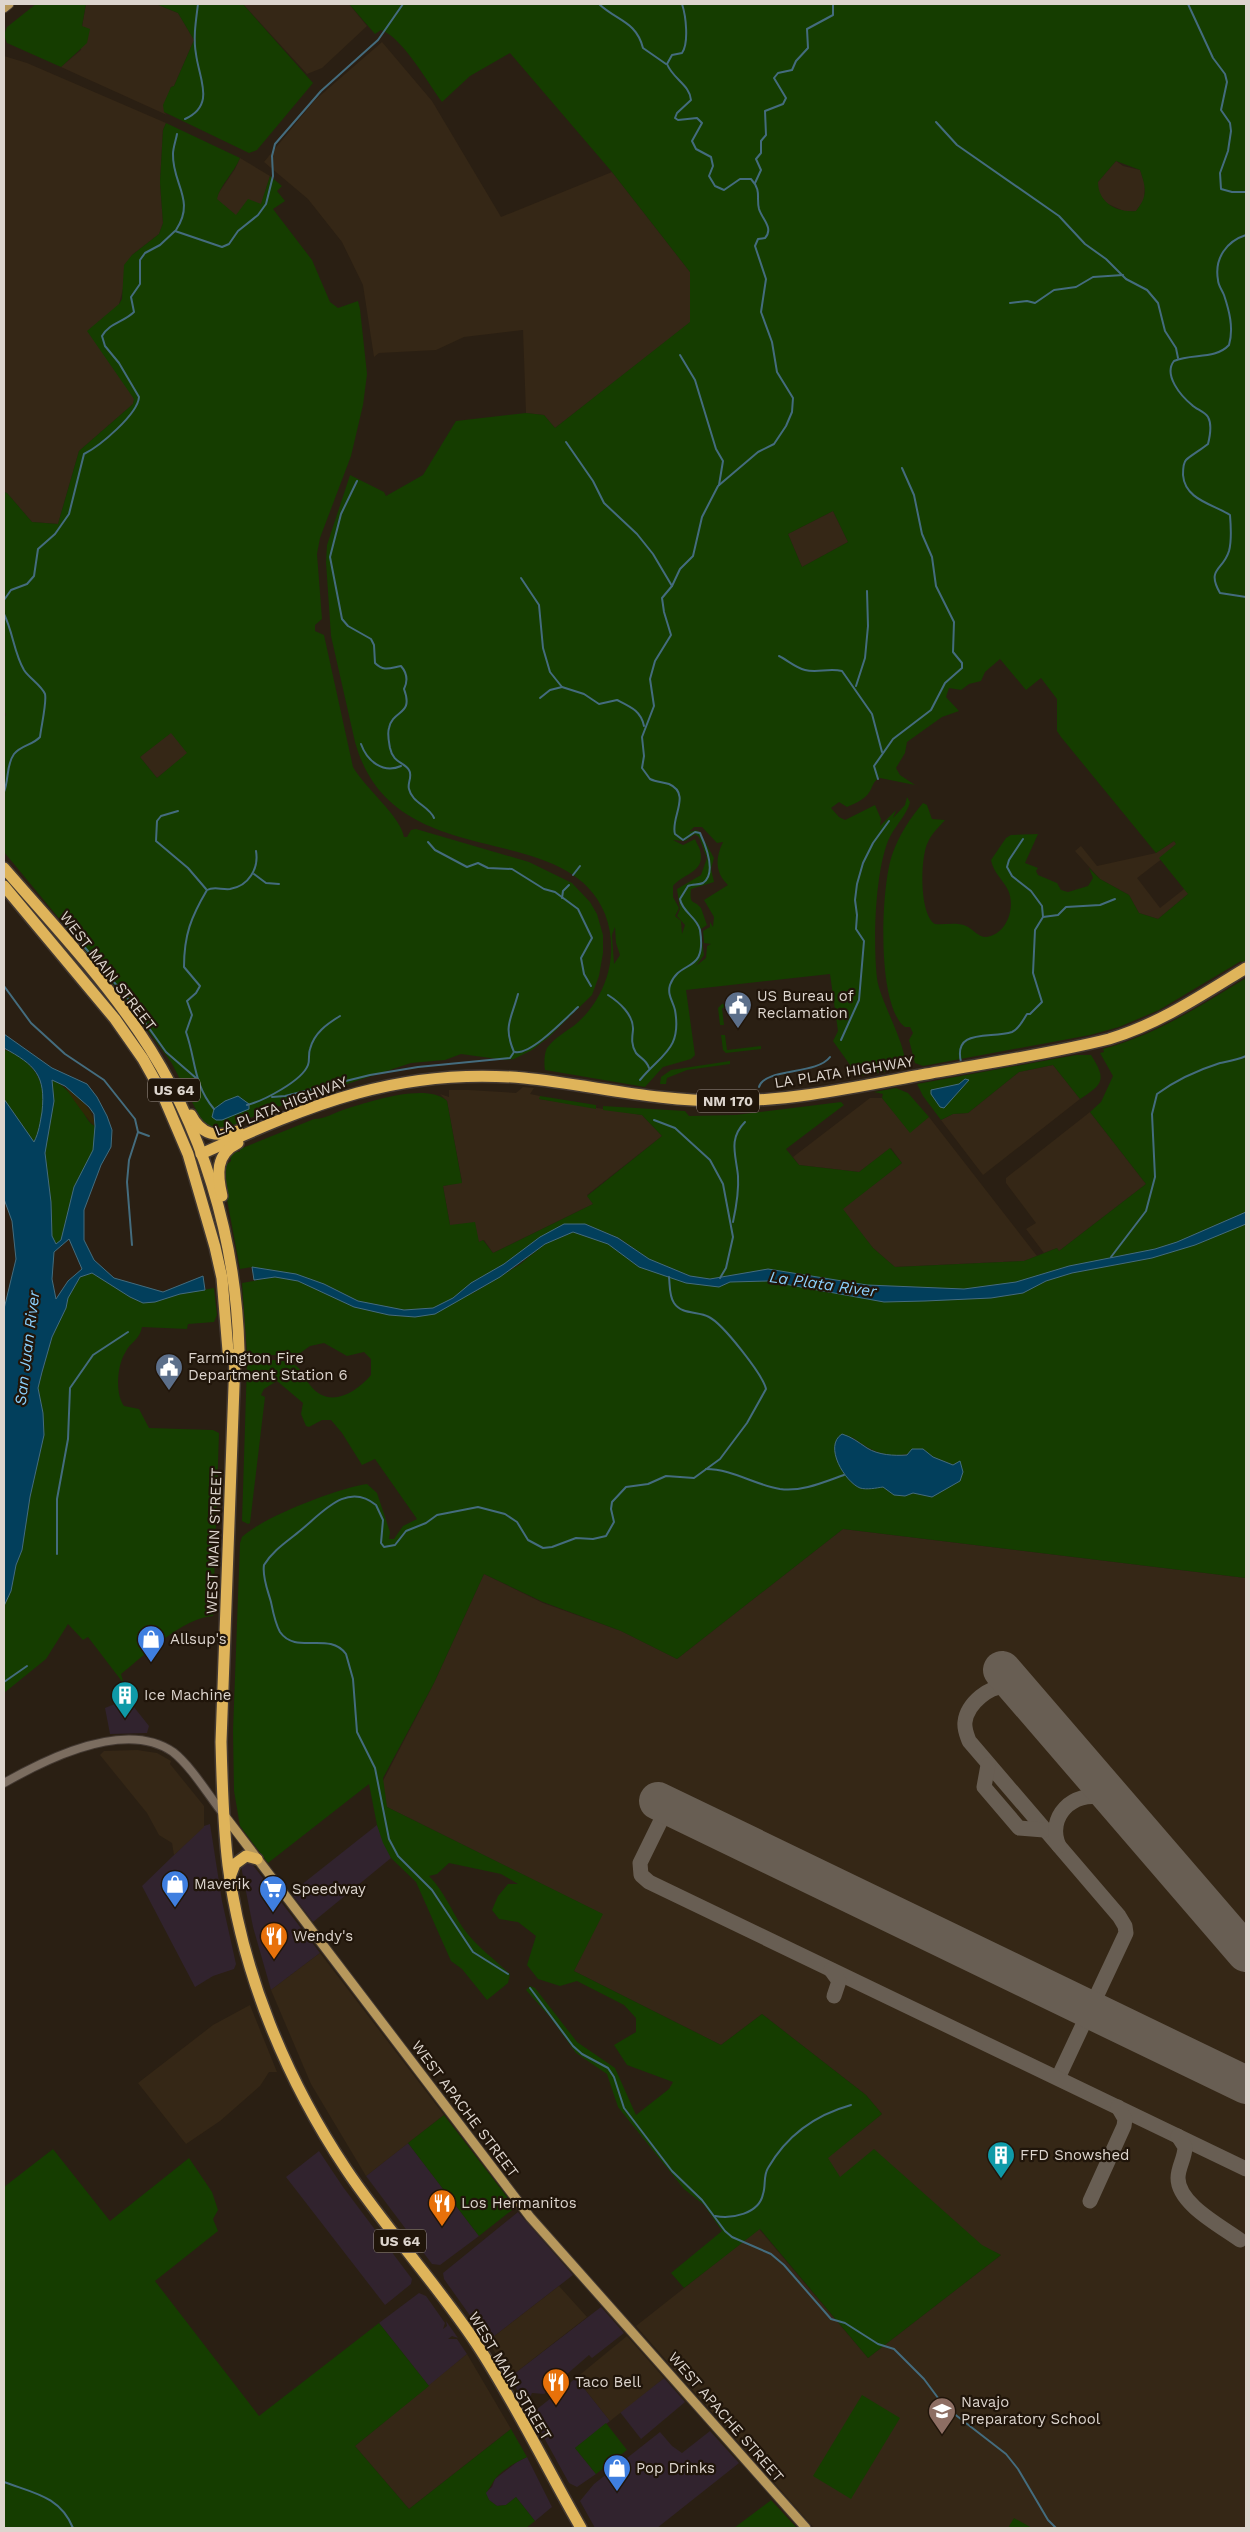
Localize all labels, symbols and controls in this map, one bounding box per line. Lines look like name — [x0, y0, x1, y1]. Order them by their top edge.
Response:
street label: WEST MAIN STREET — [56, 908, 160, 1034]
place label: US Bureau of Reclamation — [757, 987, 854, 1022]
public building icon: US Bureau of Reclamation — [723, 990, 753, 1029]
street label: LA PLATA HIGHWAY — [773, 1052, 915, 1092]
street label: LA PLATA HIGHWAY — [212, 1072, 350, 1140]
road number: US 64 — [148, 1078, 200, 1102]
road number: NM 170 — [697, 1090, 759, 1112]
water label: La Plata River — [768, 1267, 879, 1301]
water label: San Juan River — [11, 1289, 44, 1407]
place label: Farmington Fire Department Station 6 — [188, 1349, 348, 1384]
public building icon: Farmington Fire Department Station 6 — [154, 1352, 184, 1391]
street label: WEST MAIN STREET — [202, 1467, 226, 1615]
shop icon: Allsup's — [136, 1624, 166, 1663]
place label: Allsup's — [170, 1630, 227, 1648]
building icon: Ice Machine — [110, 1680, 140, 1719]
place label: Ice Machine — [144, 1686, 231, 1704]
shop icon: Maverik — [160, 1869, 190, 1908]
supermarket icon: Speedway — [258, 1874, 288, 1913]
place label: Maverik — [194, 1875, 251, 1893]
place label: Speedway — [292, 1880, 366, 1898]
restaurant icon: Wendy's — [259, 1921, 289, 1960]
place label: Wendy's — [293, 1927, 353, 1945]
street label: WEST APACHE STREET — [408, 2037, 522, 2181]
building icon: FFD Snowshed — [986, 2140, 1016, 2179]
place label: FFD Snowshed — [1020, 2146, 1129, 2164]
restaurant icon: Los Hermanitos — [427, 2188, 457, 2227]
place label: Los Hermanitos — [461, 2194, 577, 2212]
road number: US 64 — [374, 2230, 426, 2252]
street label: WEST MAIN STREET — [465, 2309, 555, 2443]
street label: WEST APACHE STREET — [665, 2348, 787, 2486]
restaurant icon: Taco Bell — [541, 2367, 571, 2406]
place label: Taco Bell — [575, 2373, 642, 2391]
place label: Navajo Preparatory School — [961, 2393, 1101, 2428]
school or university icon: Navajo Preparatory School — [927, 2396, 957, 2435]
shop icon: Pop Drinks — [602, 2453, 632, 2492]
place label: Pop Drinks — [636, 2459, 715, 2477]

